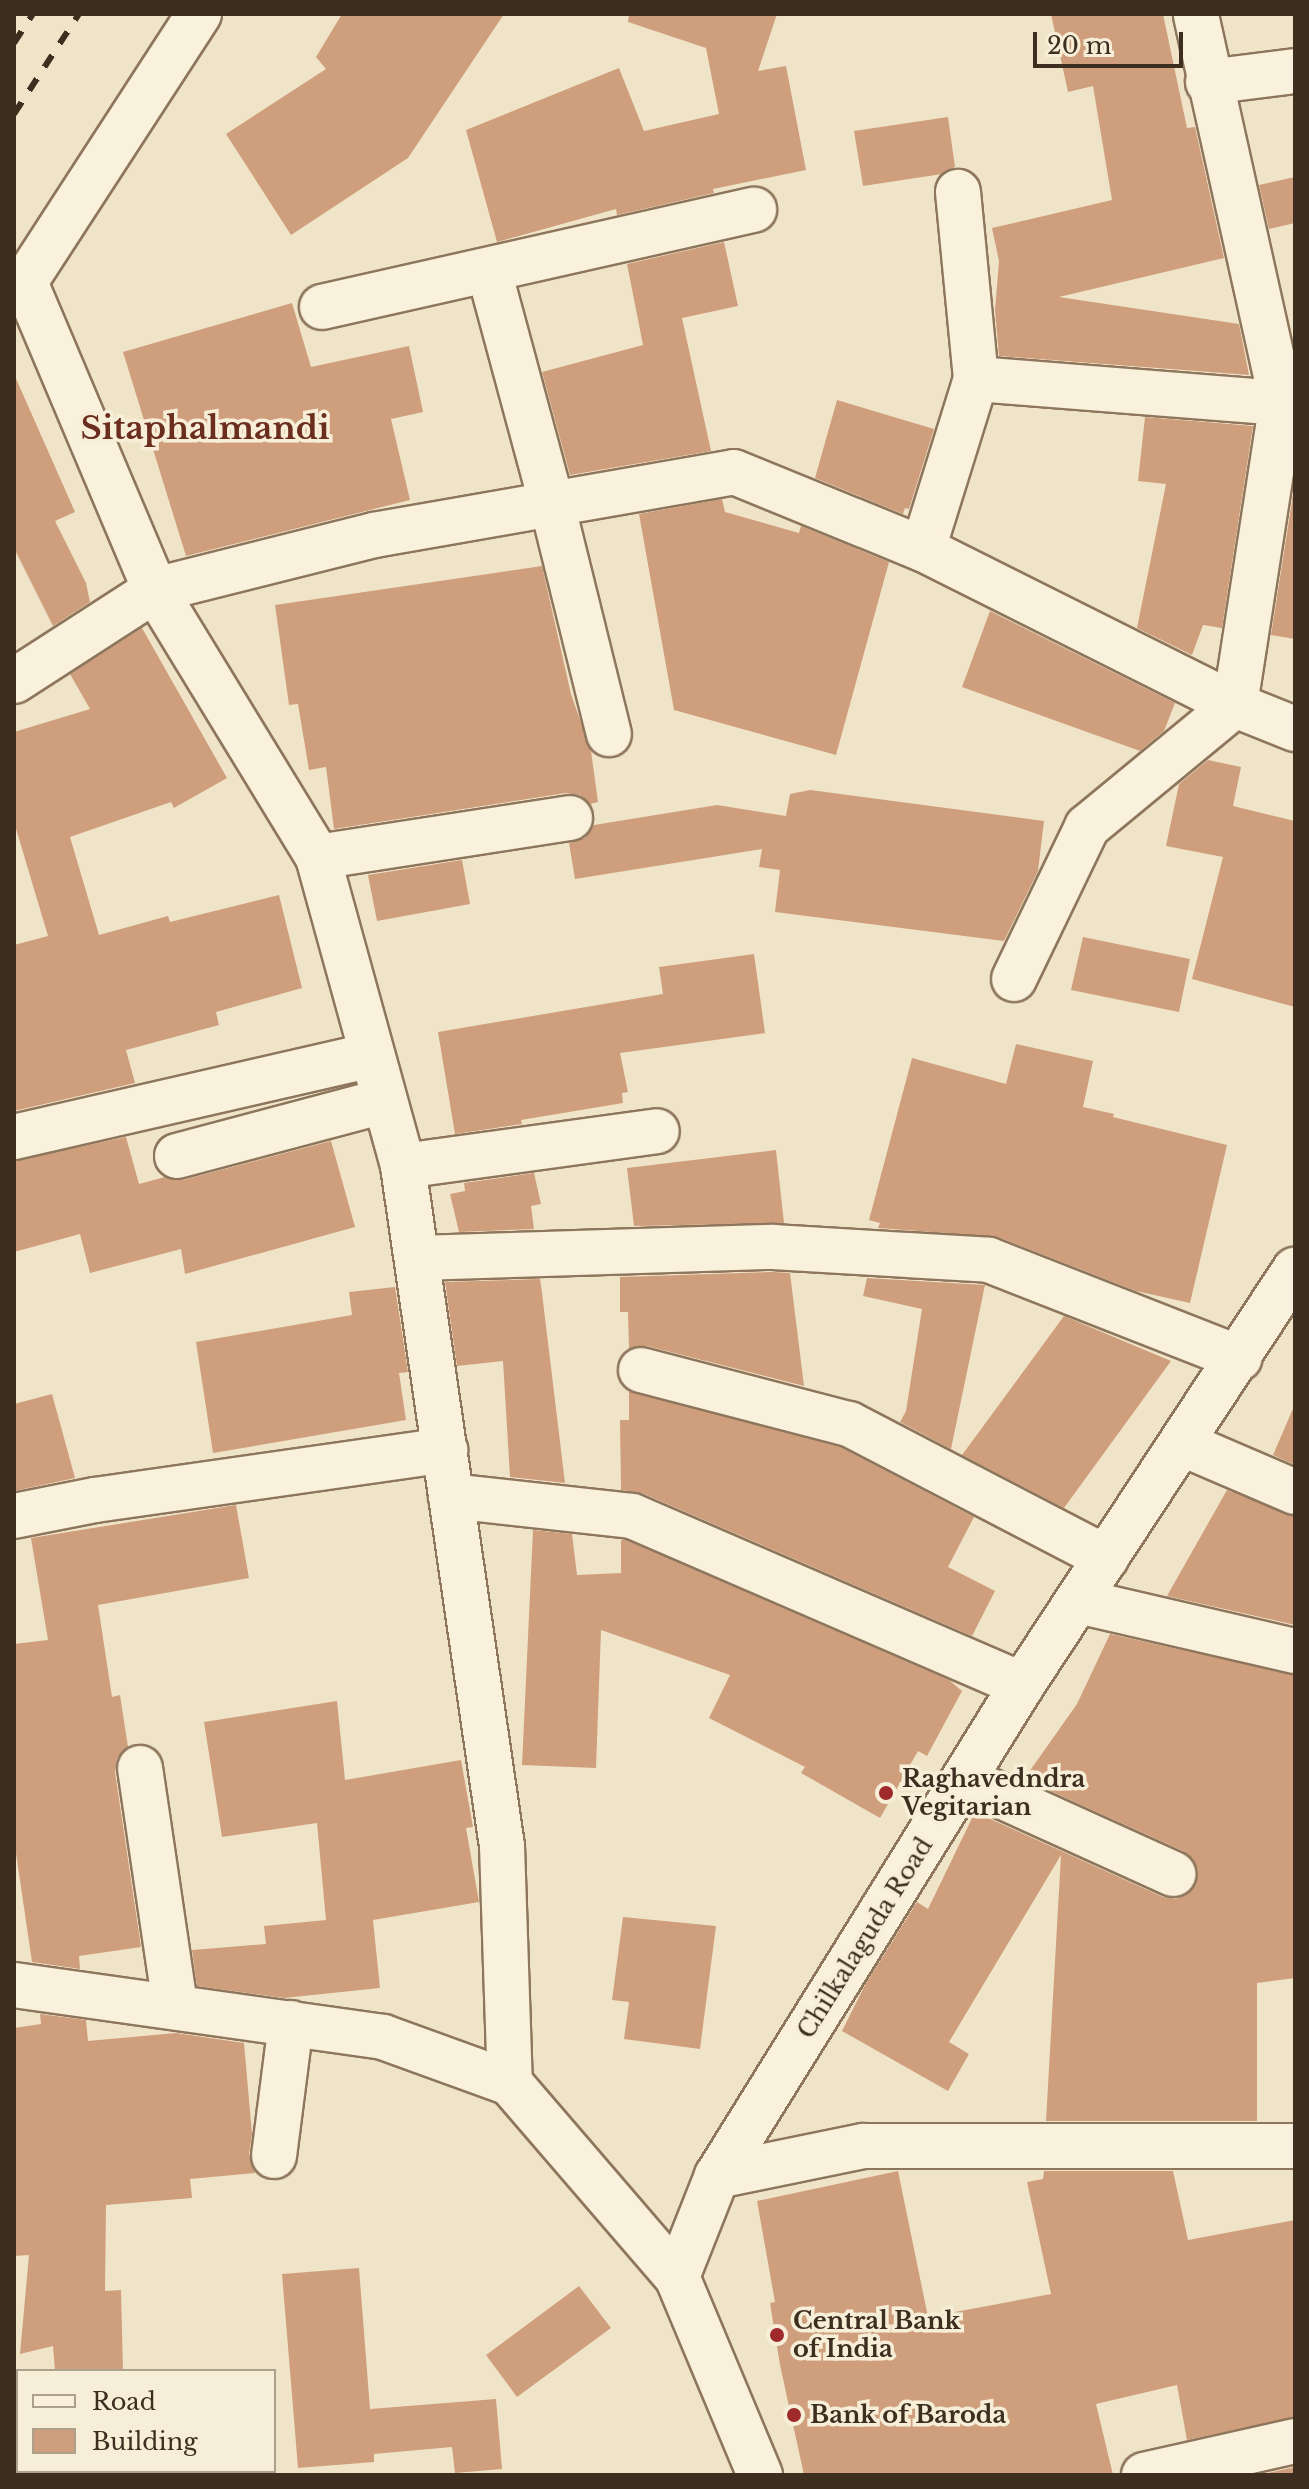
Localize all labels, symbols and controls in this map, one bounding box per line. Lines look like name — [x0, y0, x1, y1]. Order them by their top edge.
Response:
scale bar — [1037, 16, 1187, 66]
text: 20 m — [1047, 31, 1112, 60]
district label: Sitaphalmandi — [80, 409, 330, 447]
place label: Raghavedndra Vegitarian — [902, 1765, 1085, 1821]
marker: Raghavedndra Vegitarian — [877, 1784, 895, 1802]
street label: Chilkalaguda Road — [791, 1832, 939, 2044]
place label: Central Bank of India — [793, 2307, 960, 2363]
marker: Central Bank of India — [768, 2326, 786, 2344]
legend — [16, 2369, 276, 2473]
text: Road — [92, 2387, 156, 2416]
place label: Bank of Baroda — [810, 2401, 1007, 2429]
marker: Bank of Baroda — [785, 2406, 803, 2424]
text: Building — [92, 2427, 198, 2456]

